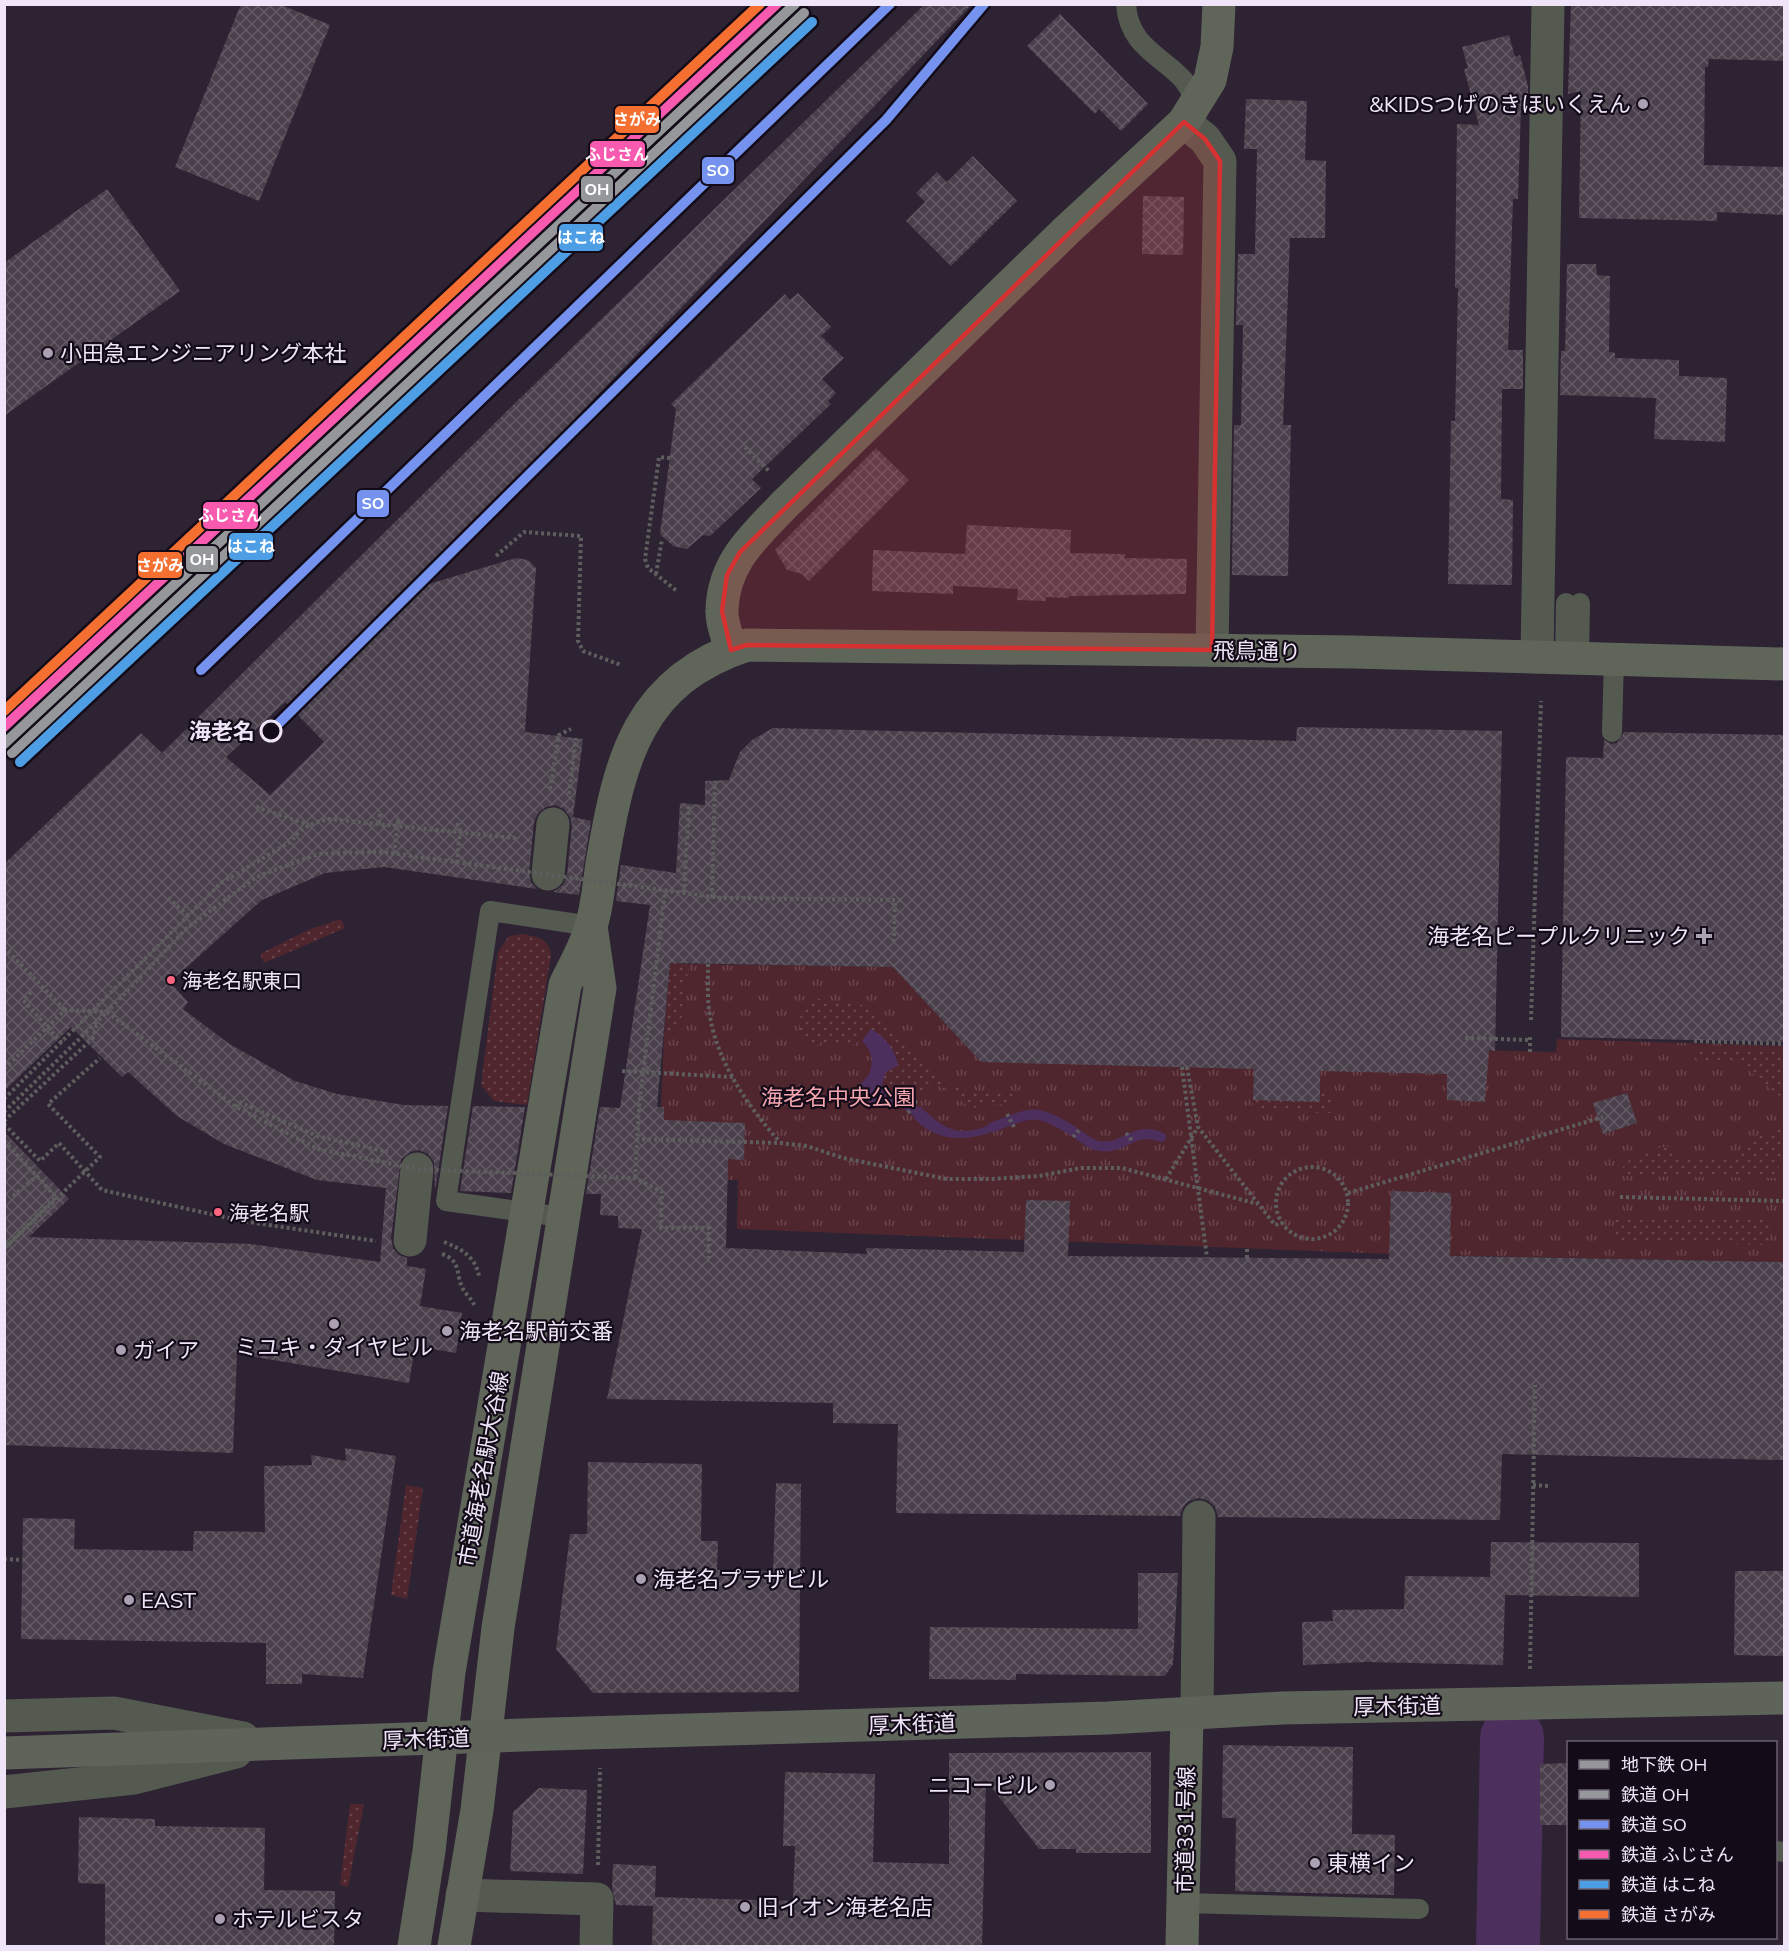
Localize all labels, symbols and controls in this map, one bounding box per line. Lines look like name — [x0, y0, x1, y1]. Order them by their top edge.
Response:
place label: &KIDSつげのきほいくえん — [1369, 90, 1631, 118]
marker: &KIDSつげのきほいくえん — [1636, 97, 1650, 111]
line badge: さがみ — [614, 105, 660, 134]
text: さがみ — [613, 109, 661, 129]
line badge: ふじさん — [589, 140, 646, 168]
text: ふじさん — [585, 144, 649, 164]
line badge: SO — [701, 156, 735, 185]
text: SO — [707, 160, 729, 180]
line badge: OH — [580, 175, 614, 203]
text: OH — [585, 179, 609, 199]
line badge: はこね — [558, 223, 604, 252]
text: はこね — [557, 227, 605, 247]
place label: 小田急エンジニアリング本社 — [60, 339, 346, 367]
marker: 小田急エンジニアリング本社 — [41, 346, 55, 360]
line badge: SO — [356, 489, 390, 518]
text: SO — [362, 493, 384, 513]
line badge: ふじさん — [202, 501, 259, 530]
text: ふじさん — [198, 505, 262, 525]
line badge: はこね — [228, 532, 274, 561]
text: はこね — [227, 536, 275, 556]
line badge: OH — [185, 545, 219, 573]
text: OH — [190, 549, 214, 569]
line badge: さがみ — [137, 551, 183, 579]
text: さがみ — [136, 555, 184, 575]
street label: 飛鳥通り — [1213, 636, 1301, 666]
place label: 海老名 — [189, 717, 255, 745]
marker: 海老名 — [260, 720, 282, 742]
place label: 海老名ピープルクリニック — [1427, 922, 1690, 950]
marker: 海老名ピープルクリニック — [1695, 927, 1713, 945]
place label: 海老名駅東口 — [182, 968, 302, 993]
marker: 海老名駅東口 — [165, 974, 177, 986]
park label: 海老名中央公園 — [761, 1083, 915, 1111]
place label: 海老名駅 — [229, 1200, 309, 1225]
marker: 海老名駅 — [212, 1206, 224, 1218]
marker: ミユキ・ダイヤビル — [327, 1317, 341, 1331]
place label: 海老名駅前交番 — [459, 1317, 613, 1345]
marker: 海老名駅前交番 — [440, 1324, 454, 1338]
place label: ミユキ・ダイヤビル — [235, 1333, 433, 1361]
place label: ガイア — [133, 1336, 199, 1364]
marker: ガイア — [114, 1343, 128, 1357]
street label: 市道海老名駅大谷線 — [452, 1369, 514, 1569]
place label: 海老名プラザビル — [653, 1565, 829, 1593]
marker: 海老名プラザビル — [634, 1572, 648, 1586]
place label: EAST — [141, 1586, 196, 1614]
marker: EAST — [122, 1593, 136, 1607]
street label: 厚木街道 — [1353, 1691, 1441, 1721]
street label: 厚木街道 — [868, 1708, 956, 1740]
street label: 厚木街道 — [382, 1723, 470, 1755]
legend — [1567, 1741, 1777, 1939]
text: 地下鉄 OH — [1621, 1753, 1707, 1776]
street label: 市道331号線 — [1170, 1766, 1200, 1894]
place label: ニコービル — [928, 1771, 1038, 1799]
marker: ニコービル — [1043, 1778, 1057, 1792]
text: 鉄道 OH — [1621, 1783, 1689, 1806]
text: 鉄道 SO — [1621, 1813, 1687, 1836]
text: 鉄道 ふじさん — [1621, 1843, 1734, 1866]
place label: 東横イン — [1327, 1849, 1415, 1877]
marker: 東横イン — [1308, 1856, 1322, 1870]
text: 鉄道 はこね — [1621, 1873, 1716, 1896]
place label: 旧イオン海老名店 — [757, 1893, 933, 1921]
marker: 旧イオン海老名店 — [738, 1900, 752, 1914]
text: 鉄道 さがみ — [1621, 1903, 1716, 1926]
place label: ホテルビスタ — [232, 1905, 364, 1933]
marker: ホテルビスタ — [213, 1912, 227, 1926]

